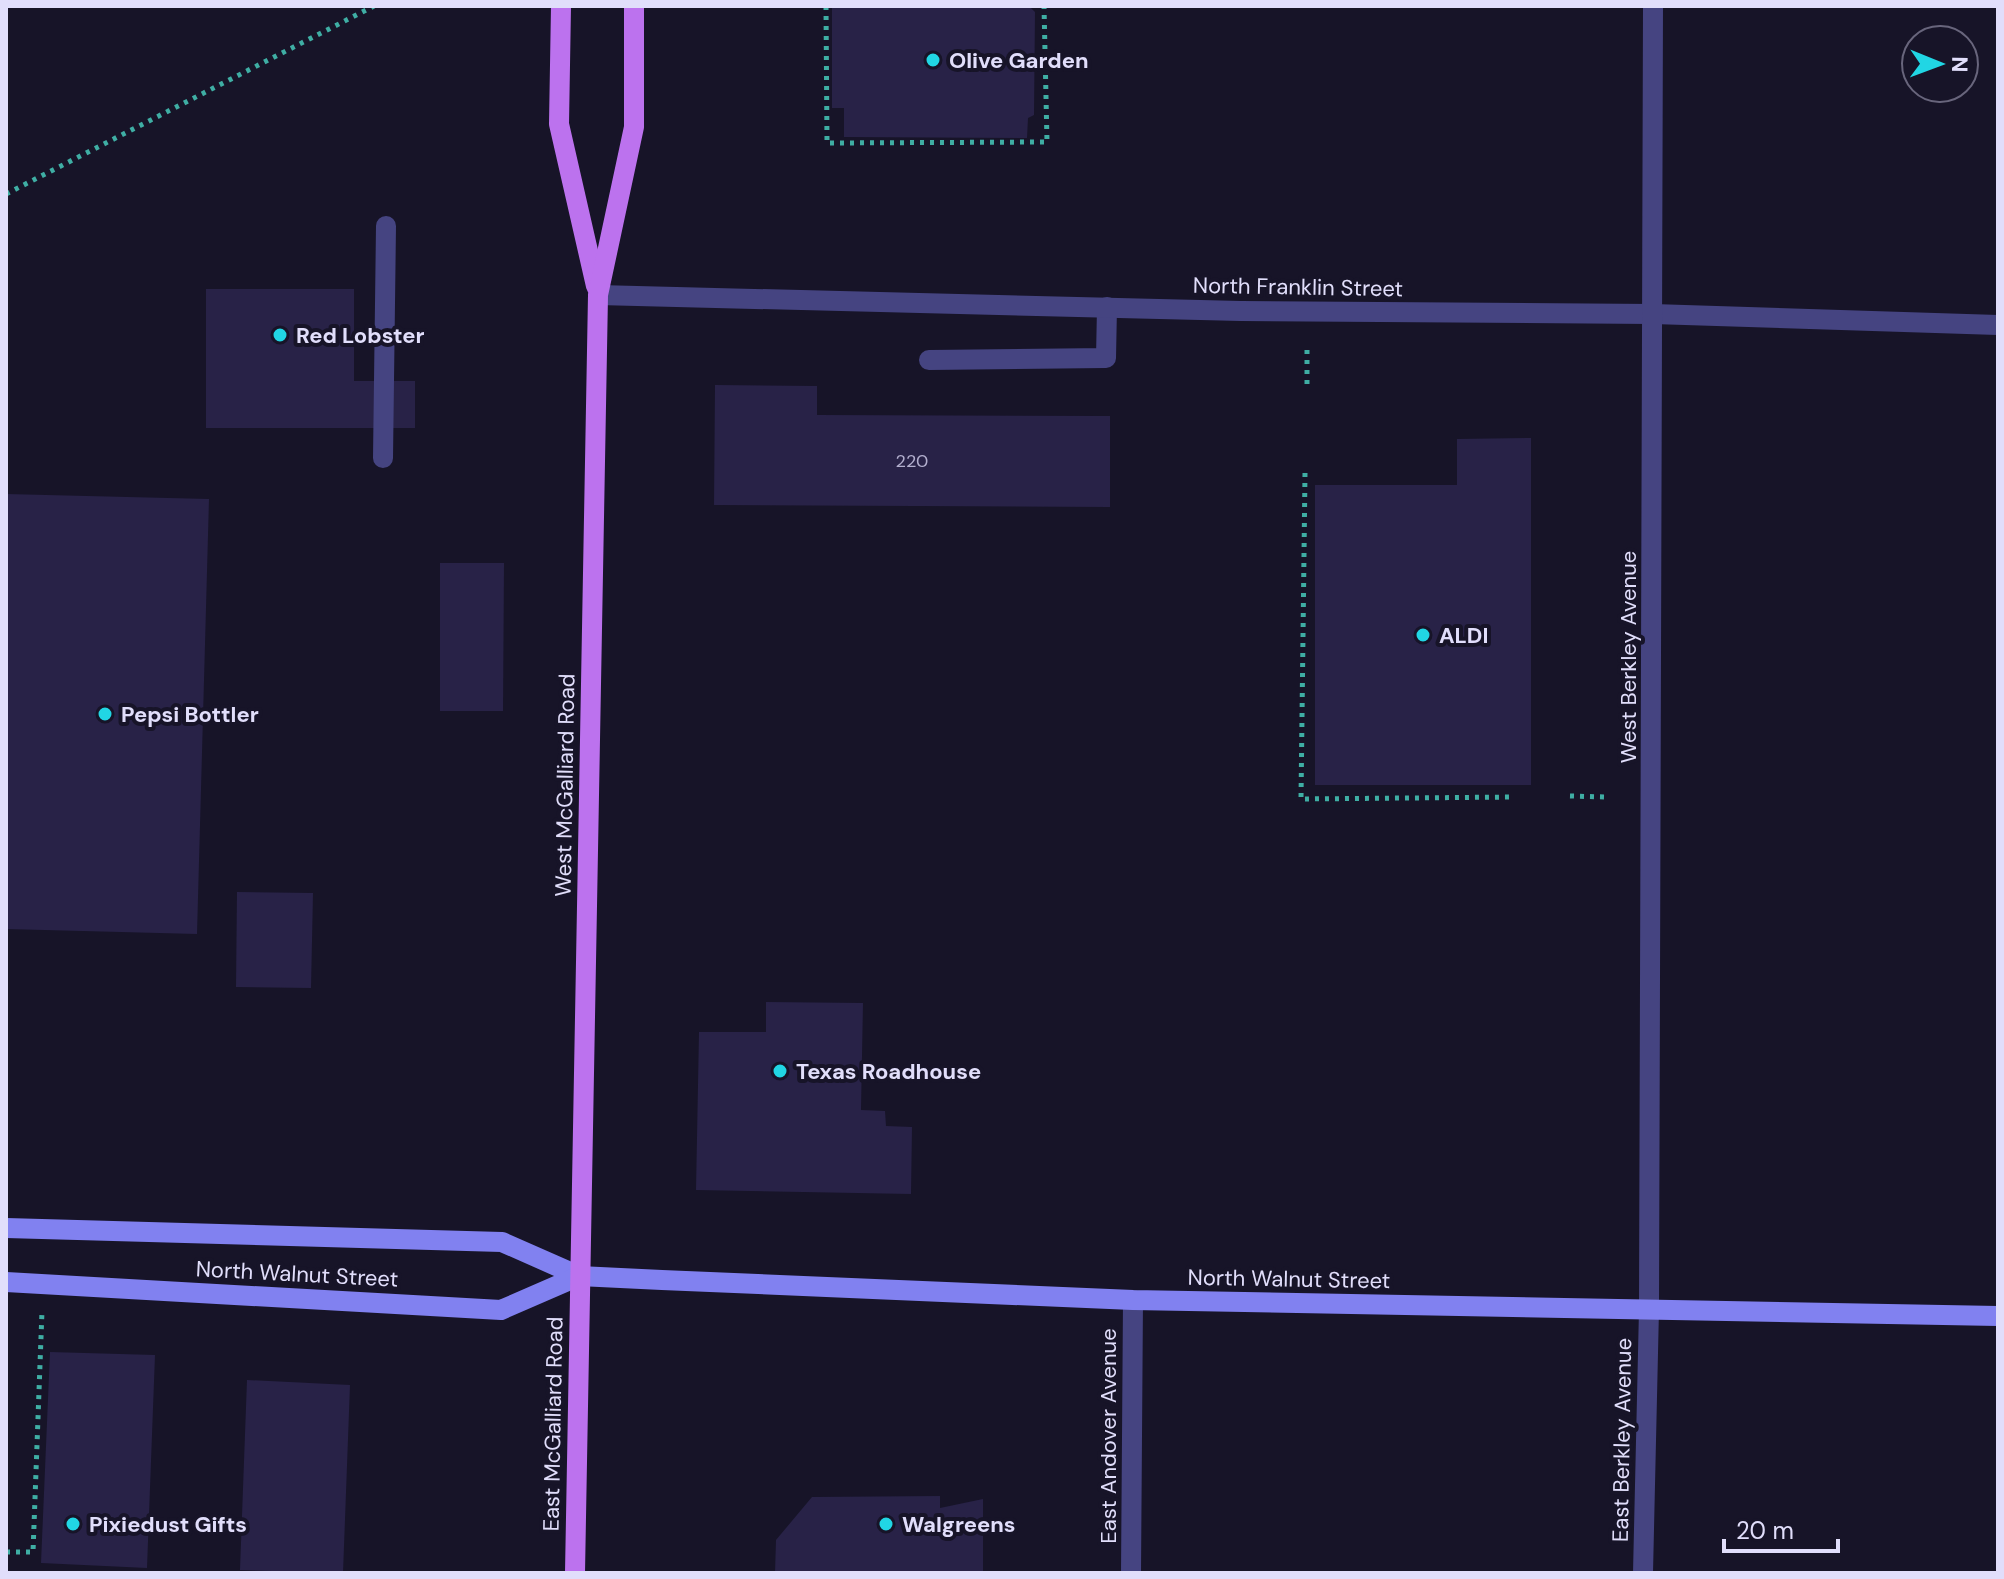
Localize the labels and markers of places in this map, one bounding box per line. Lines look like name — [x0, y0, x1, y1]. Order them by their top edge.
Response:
place label: Olive Garden — [949, 46, 1089, 75]
marker: Olive Garden — [924, 51, 942, 69]
place label: Red Lobster — [296, 321, 425, 350]
marker: Red Lobster — [271, 326, 289, 344]
place label: ALDI — [1439, 621, 1488, 650]
marker: ALDI — [1414, 626, 1432, 644]
place label: Pepsi Bottler — [121, 700, 259, 729]
marker: Pepsi Bottler — [96, 705, 114, 723]
place label: Texas Roadhouse — [796, 1057, 981, 1086]
marker: Texas Roadhouse — [771, 1062, 789, 1080]
place label: Pixiedust Gifts — [89, 1510, 247, 1539]
place label: Walgreens — [902, 1510, 1016, 1539]
marker: Pixiedust Gifts — [64, 1515, 82, 1533]
marker: Walgreens — [877, 1515, 895, 1533]

